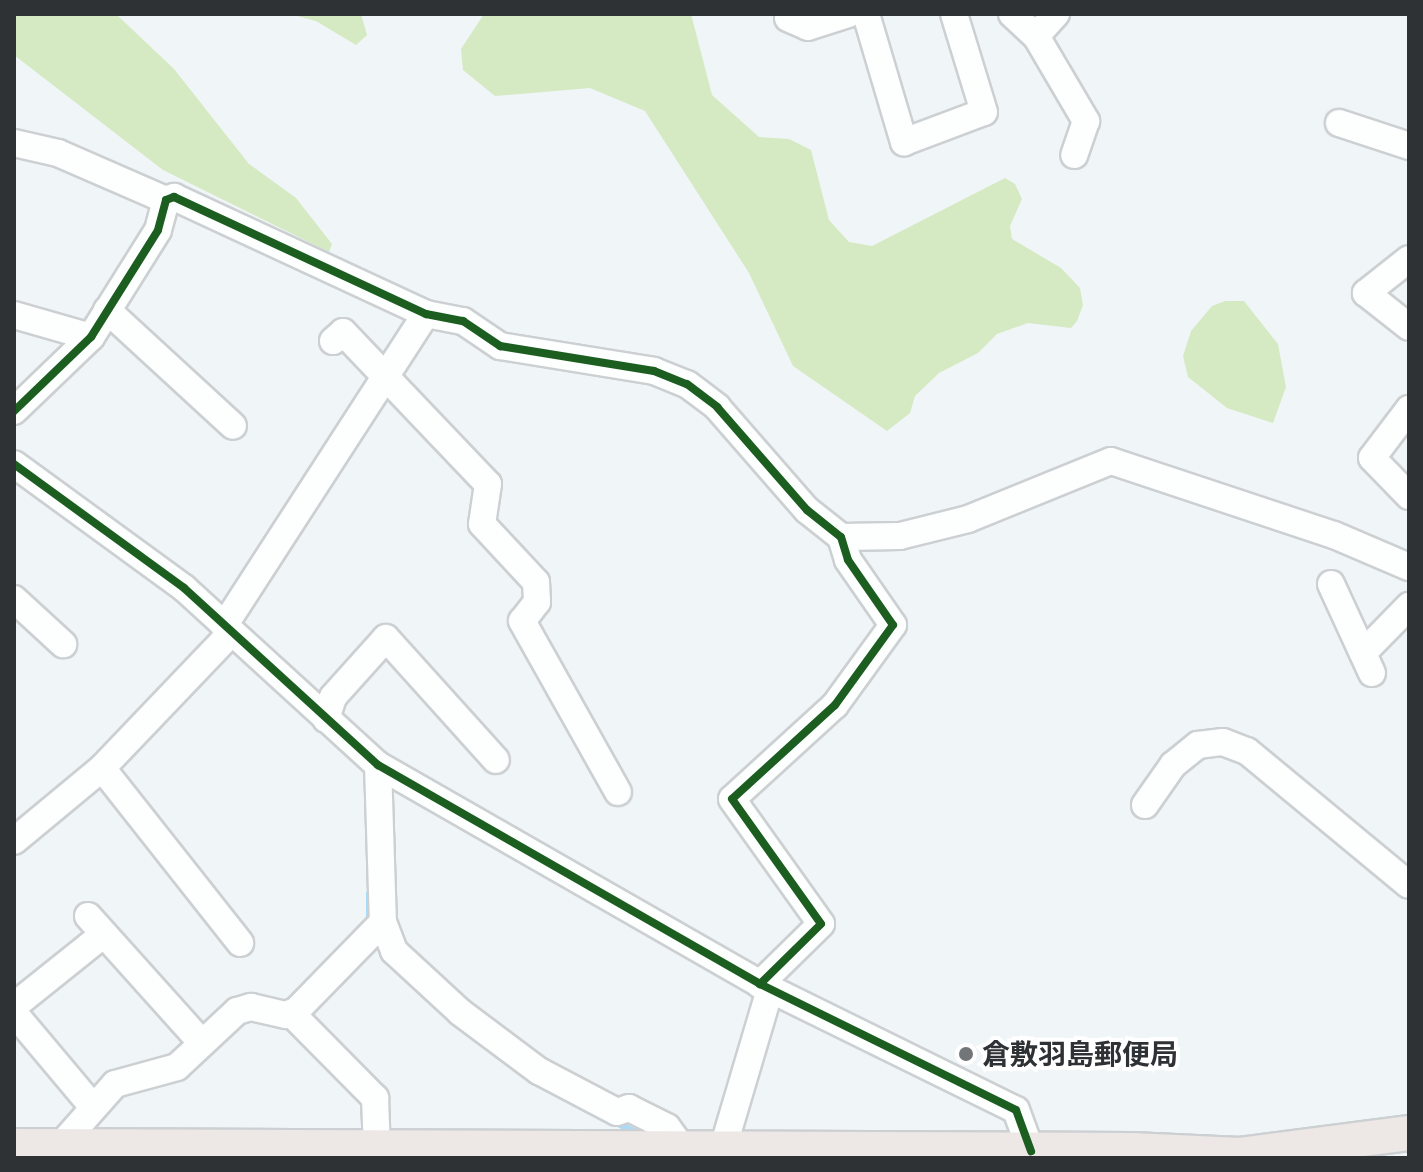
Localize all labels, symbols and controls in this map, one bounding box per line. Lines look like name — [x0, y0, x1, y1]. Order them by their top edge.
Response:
place label: 倉敷羽島郵便局 — [982, 1037, 1178, 1071]
marker: 倉敷羽島郵便局 — [957, 1045, 975, 1063]

